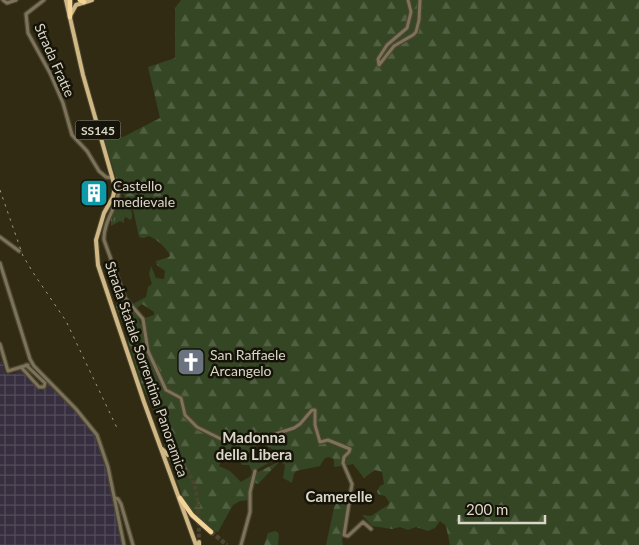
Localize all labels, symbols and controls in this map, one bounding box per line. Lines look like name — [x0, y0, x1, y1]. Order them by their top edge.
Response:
street label: Strada Fratte — [31, 21, 79, 99]
road number: SS145 — [76, 120, 120, 140]
place label: Castello medievale — [113, 177, 175, 210]
building icon: Castello medievale — [79, 178, 109, 208]
street label: Strada Statale Sorrentina Panoramica — [102, 259, 192, 479]
place label: San Raffaele Arcangelo — [210, 346, 286, 379]
church icon: San Raffaele Arcangelo — [176, 347, 206, 377]
district label: Madonna della Libera — [216, 428, 292, 463]
district label: Camerelle — [306, 487, 372, 505]
scale bar — [459, 492, 545, 524]
text: 200 m — [466, 500, 508, 518]

